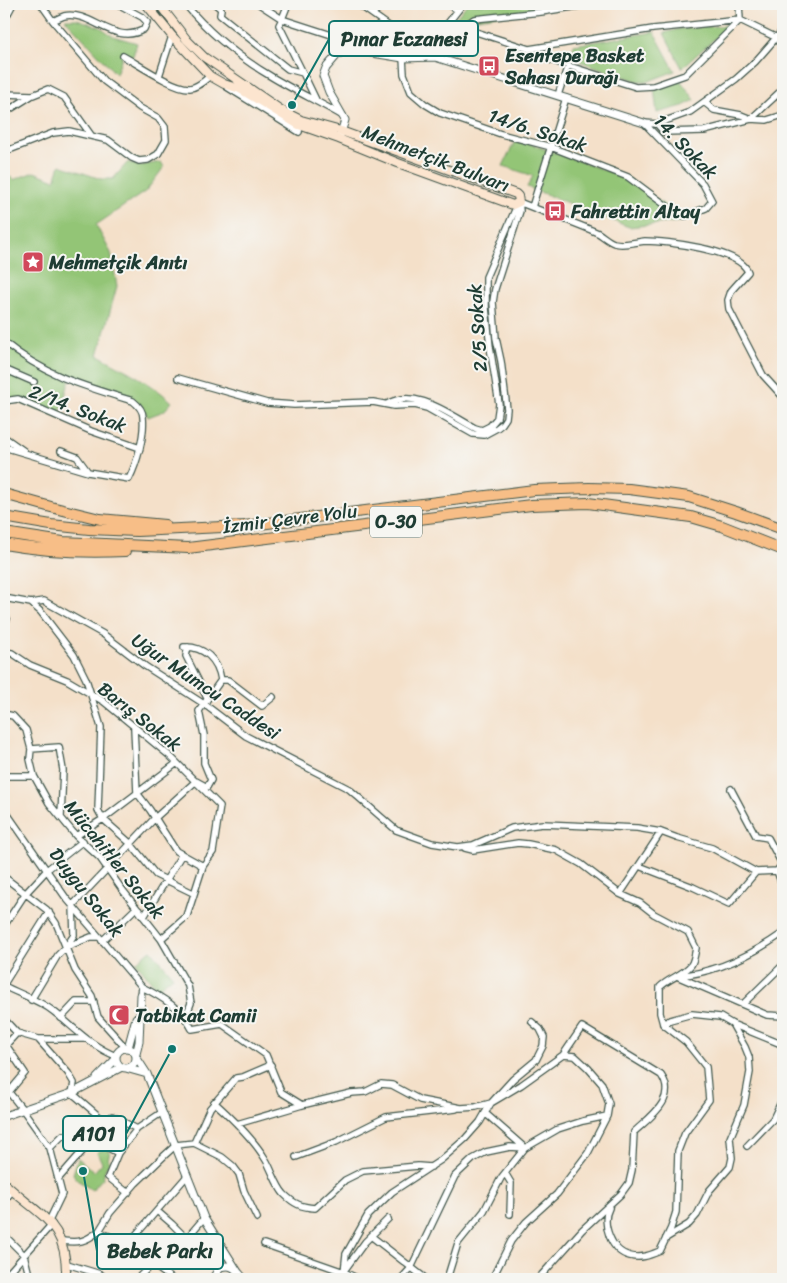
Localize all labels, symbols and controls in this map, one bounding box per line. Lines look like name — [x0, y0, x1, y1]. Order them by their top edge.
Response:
callout: Pınar Eczanesi — [329, 21, 478, 56]
text: Pınar Eczanesi — [341, 22, 469, 57]
place label: Esentepe Basket Sahası Durağı — [504, 39, 645, 94]
bus stop icon: Esentepe Basket Sahası Durağı — [477, 54, 501, 78]
street label: 14/6. Sokak — [484, 99, 592, 162]
street label: 14. Sokak — [645, 105, 726, 187]
street label: Mehmetçik Bulvarı — [357, 115, 515, 202]
place label: Fahrettin Altay — [570, 195, 701, 228]
bus stop icon: Fahrettin Altay — [543, 199, 567, 223]
place label: Mehmetçik Anıtı — [48, 246, 188, 279]
place icon: Mehmetçik Anıtı — [21, 250, 45, 274]
street label: 2/5 Sokak — [458, 283, 497, 373]
street label: 2/14. Sokak — [24, 375, 132, 442]
street label: İzmir Çevre Yolu — [220, 494, 359, 543]
road number: O-30 — [370, 507, 422, 538]
street label: Uğur Mumcu Caddesi — [124, 624, 288, 749]
street label: Barış Sokak — [90, 673, 189, 760]
street label: Mücahitler Sokak — [56, 792, 174, 927]
street label: Duygu Sokak — [41, 840, 133, 945]
place label: Tatbikat Camii — [135, 999, 257, 1032]
mosque icon: Tatbikat Camii — [107, 1003, 131, 1027]
callout: A101 — [63, 1116, 126, 1151]
text: A101 — [72, 1117, 116, 1152]
callout: Bebek Parkı — [97, 1234, 223, 1269]
text: Bebek Parkı — [107, 1234, 214, 1269]

